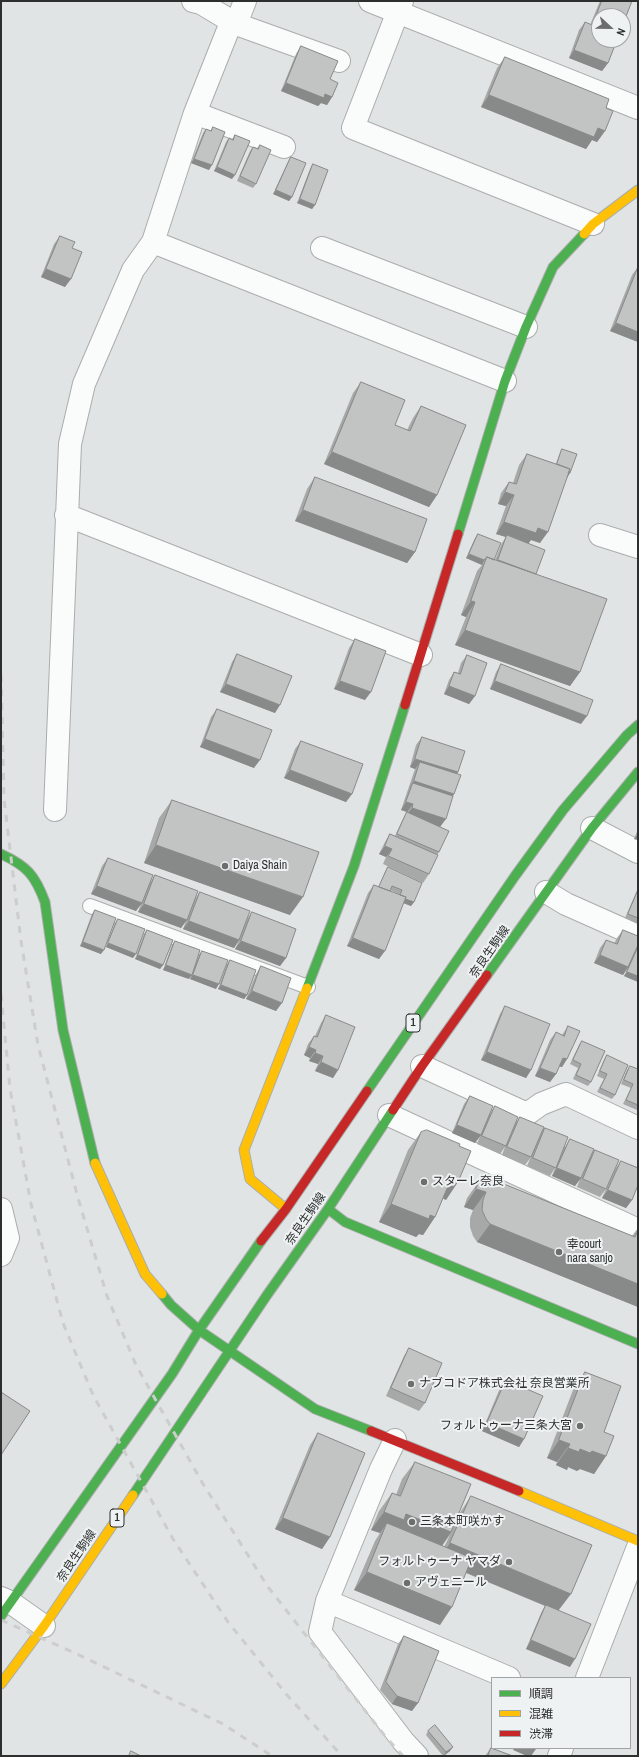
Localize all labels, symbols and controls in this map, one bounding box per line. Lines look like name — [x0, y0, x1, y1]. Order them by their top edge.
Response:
north arrow — [591, 8, 631, 48]
text: N — [613, 26, 629, 38]
place label: Daiya Shain — [233, 859, 287, 873]
marker: Daiya Shain — [220, 861, 230, 871]
street label: 奈良生駒線 — [467, 923, 513, 981]
road number: 1 — [406, 1014, 420, 1032]
place label: スターレ奈良 — [432, 1175, 504, 1189]
marker: スターレ奈良 — [419, 1177, 429, 1187]
street label: 奈良生駒線 — [283, 1190, 329, 1248]
place label: 幸court nara sanjo — [567, 1238, 613, 1266]
marker: 幸court nara sanjo — [554, 1247, 564, 1257]
place label: ナブコドア株式会社 奈良営業所 — [419, 1377, 590, 1391]
marker: ナブコドア株式会社 奈良営業所 — [406, 1379, 416, 1389]
place label: フォルトゥーナ三条大宮 — [440, 1419, 572, 1433]
marker: フォルトゥーナ三条大宮 — [575, 1421, 585, 1431]
road number: 1 — [110, 1509, 124, 1527]
place label: 三条本町咲かす — [420, 1515, 504, 1529]
marker: 三条本町咲かす — [407, 1517, 417, 1527]
street label: 奈良生駒線 — [54, 1527, 100, 1585]
place label: フォルトゥーナ ヤマダ — [378, 1555, 501, 1569]
marker: フォルトゥーナ ヤマダ — [504, 1557, 514, 1567]
place label: アヴェニール — [415, 1576, 487, 1590]
marker: アヴェニール — [402, 1578, 412, 1588]
legend — [491, 1677, 631, 1749]
text: 順調 — [529, 1686, 553, 1702]
text: 混雑 — [529, 1706, 553, 1722]
text: 渋滞 — [529, 1726, 553, 1742]

